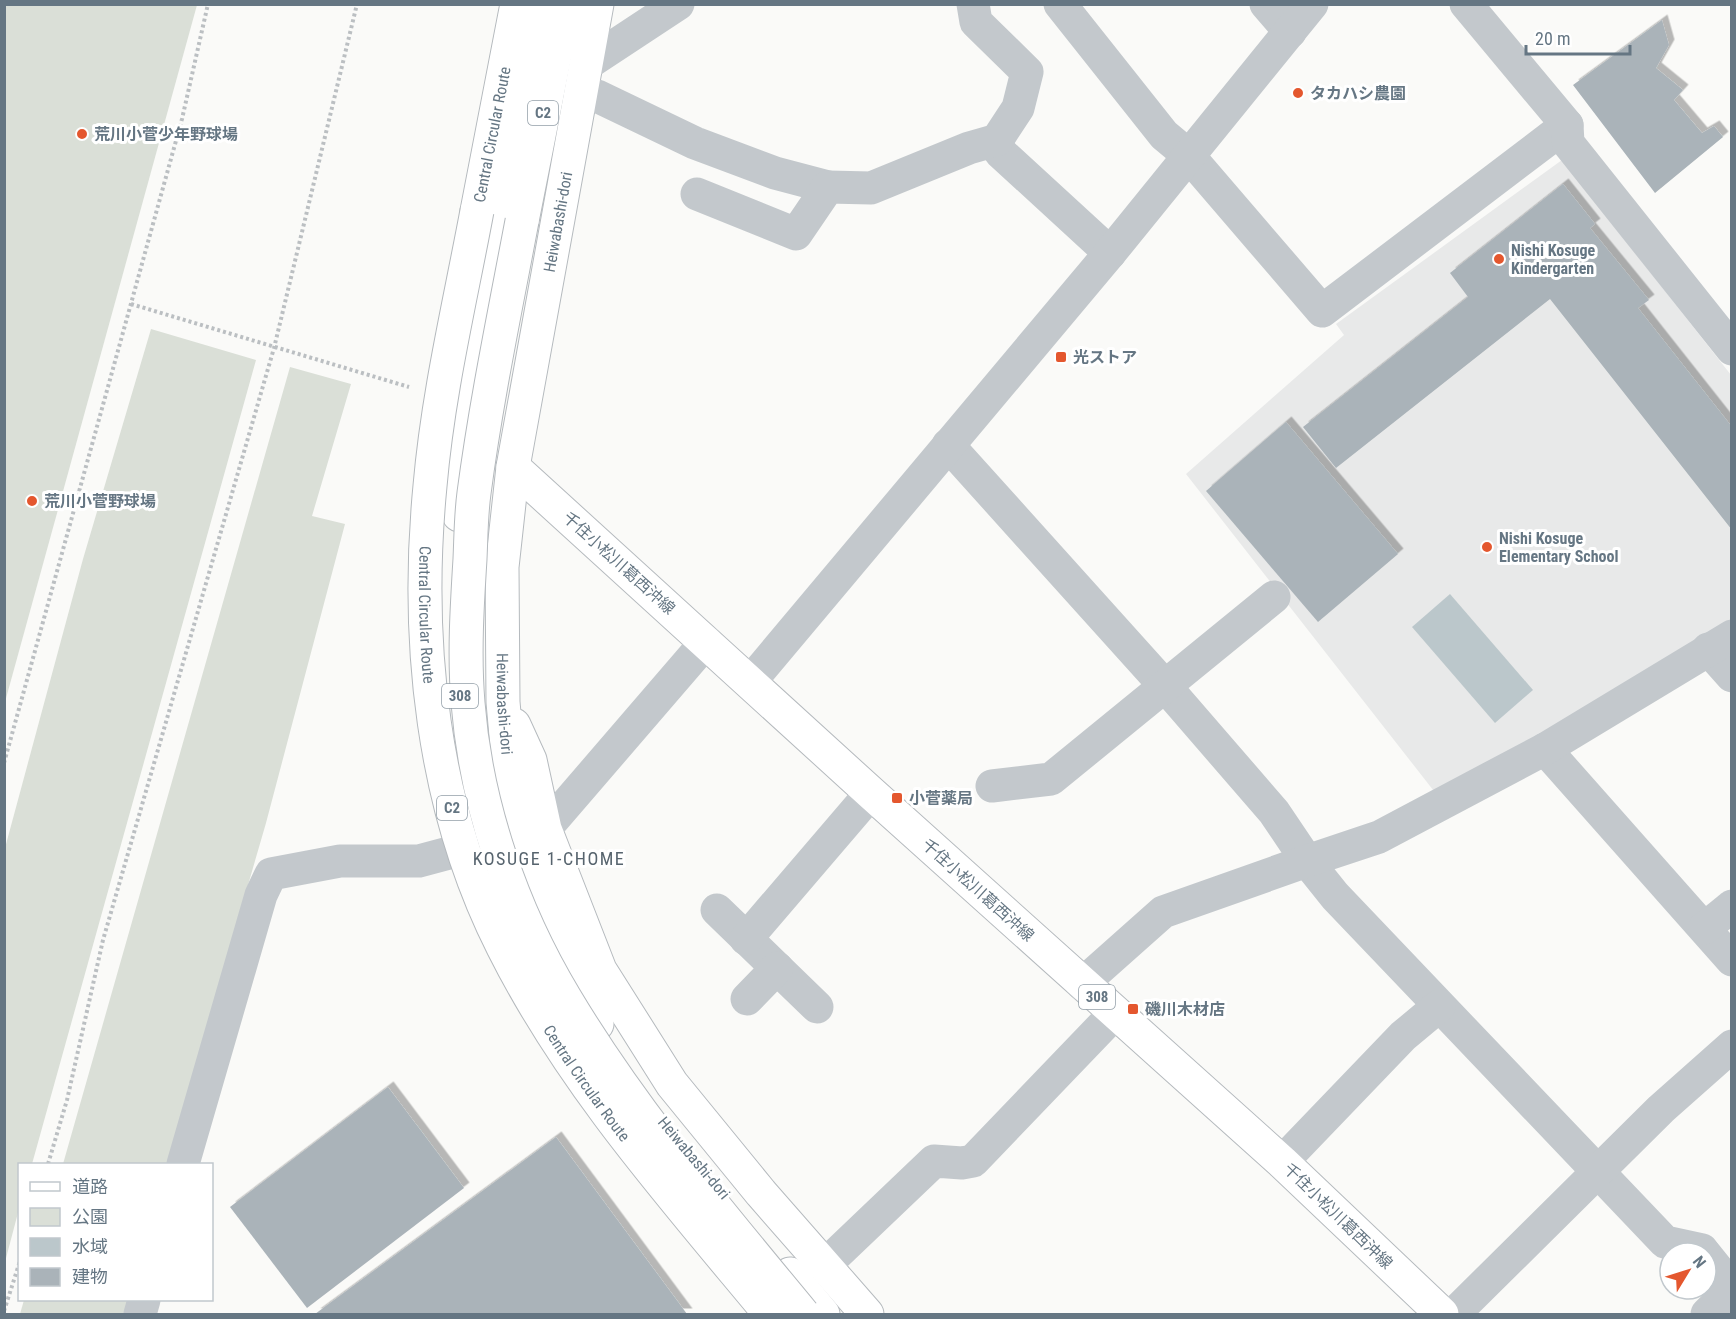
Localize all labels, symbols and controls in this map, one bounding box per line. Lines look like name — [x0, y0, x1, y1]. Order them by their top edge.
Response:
scale bar — [1526, 18, 1630, 56]
text: 20 m — [1535, 28, 1570, 49]
street label: Central Circular Route — [469, 65, 514, 204]
place label: タカハシ農園 — [1310, 84, 1406, 103]
marker: タカハシ農園 — [1291, 86, 1305, 100]
road number: C2 — [528, 101, 558, 125]
place label: 荒川小菅少年野球場 — [94, 125, 238, 144]
marker: 荒川小菅少年野球場 — [75, 127, 89, 141]
street label: Heiwabashi-dori — [540, 170, 576, 274]
place label: Nishi Kosuge Kindergarten — [1511, 241, 1595, 278]
marker: Nishi Kosuge Kindergarten — [1492, 252, 1506, 266]
place label: 光ストア — [1073, 348, 1137, 367]
marker: 光ストア — [1054, 350, 1068, 364]
place label: 荒川小菅野球場 — [44, 492, 156, 511]
marker: 荒川小菅野球場 — [25, 494, 39, 508]
street label: 千住小松川葛西沖線 — [559, 508, 679, 618]
place label: Nishi Kosuge Elementary School — [1499, 529, 1618, 566]
marker: Nishi Kosuge Elementary School — [1480, 540, 1494, 554]
street label: Central Circular Route — [415, 546, 439, 684]
street label: Heiwabashi-dori — [493, 653, 517, 755]
road number: 308 — [442, 684, 478, 708]
place label: 小菅薬局 — [909, 789, 973, 808]
marker: 小菅薬局 — [890, 791, 904, 805]
road number: C2 — [437, 796, 467, 820]
street label: 千住小松川葛西沖線 — [918, 835, 1038, 945]
district label: KOSUGE 1-CHOME — [473, 848, 625, 869]
road number: 308 — [1079, 985, 1115, 1009]
place label: 磯川木材店 — [1145, 1000, 1225, 1019]
marker: 磯川木材店 — [1126, 1002, 1140, 1016]
street label: Central Circular Route — [540, 1021, 634, 1145]
street label: Heiwabashi-dori — [654, 1113, 734, 1203]
street label: 千住小松川葛西沖線 — [1280, 1159, 1396, 1273]
legend — [18, 1163, 213, 1301]
text: 道路 — [72, 1176, 108, 1197]
text: 公園 — [72, 1206, 108, 1227]
text: 水域 — [72, 1236, 108, 1257]
north arrow — [1658, 1241, 1718, 1301]
text: N — [1689, 1252, 1710, 1272]
text: 建物 — [72, 1266, 108, 1287]

